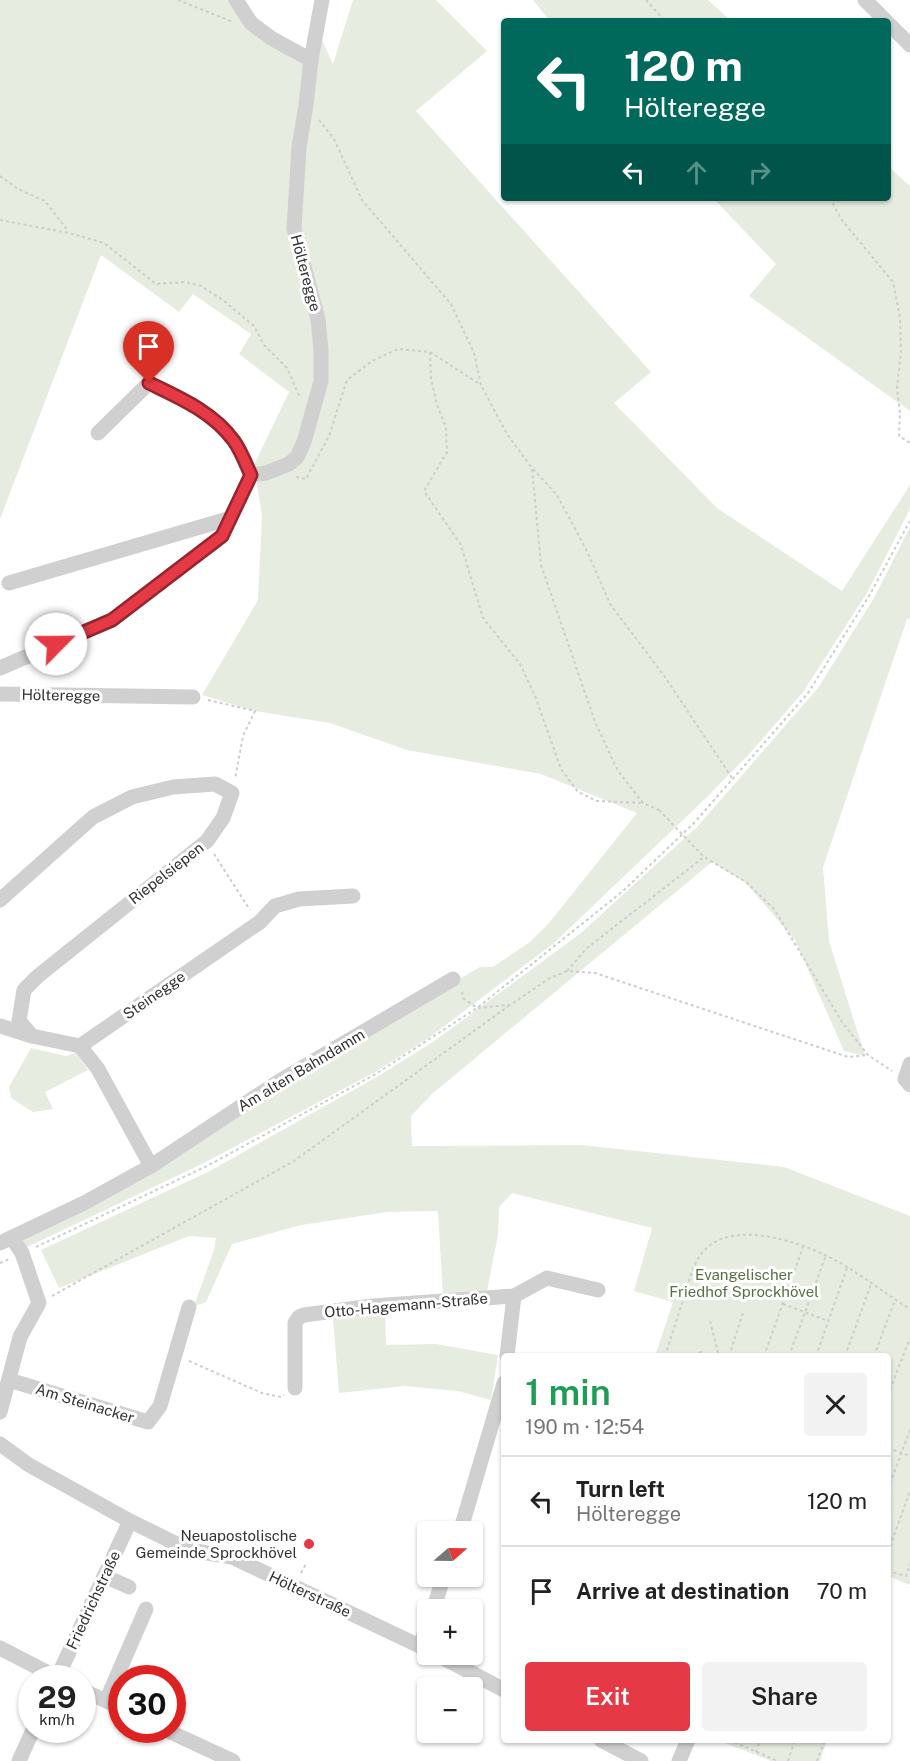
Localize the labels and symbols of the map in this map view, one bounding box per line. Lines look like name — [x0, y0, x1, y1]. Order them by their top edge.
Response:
street label: Hölteregge — [288, 233, 324, 313]
pin — [123, 321, 174, 383]
position arrow — [24, 612, 88, 676]
street label: Hölteregge — [21, 686, 101, 704]
street label: Riepelsiepen — [125, 839, 207, 907]
street label: Steinegge — [120, 968, 188, 1022]
street label: Am alten Bahndamm — [235, 1025, 367, 1115]
park label: Evangelischer Friedhof Sprockhövel — [669, 1266, 819, 1300]
street label: Otto-Hagemann-Straße — [324, 1289, 488, 1321]
street label: Am Steinacker — [34, 1380, 137, 1426]
north arrow — [417, 1521, 483, 1587]
place label: Neuapostolische Gemeinde Sprockhövel — [135, 1527, 297, 1561]
marker: Neuapostolische Gemeinde Sprockhövel — [302, 1537, 316, 1551]
street label: Friedrichstraße — [63, 1548, 123, 1652]
street label: Hölterstraße — [266, 1568, 354, 1620]
speed limit sign: 30 — [108, 1665, 186, 1743]

